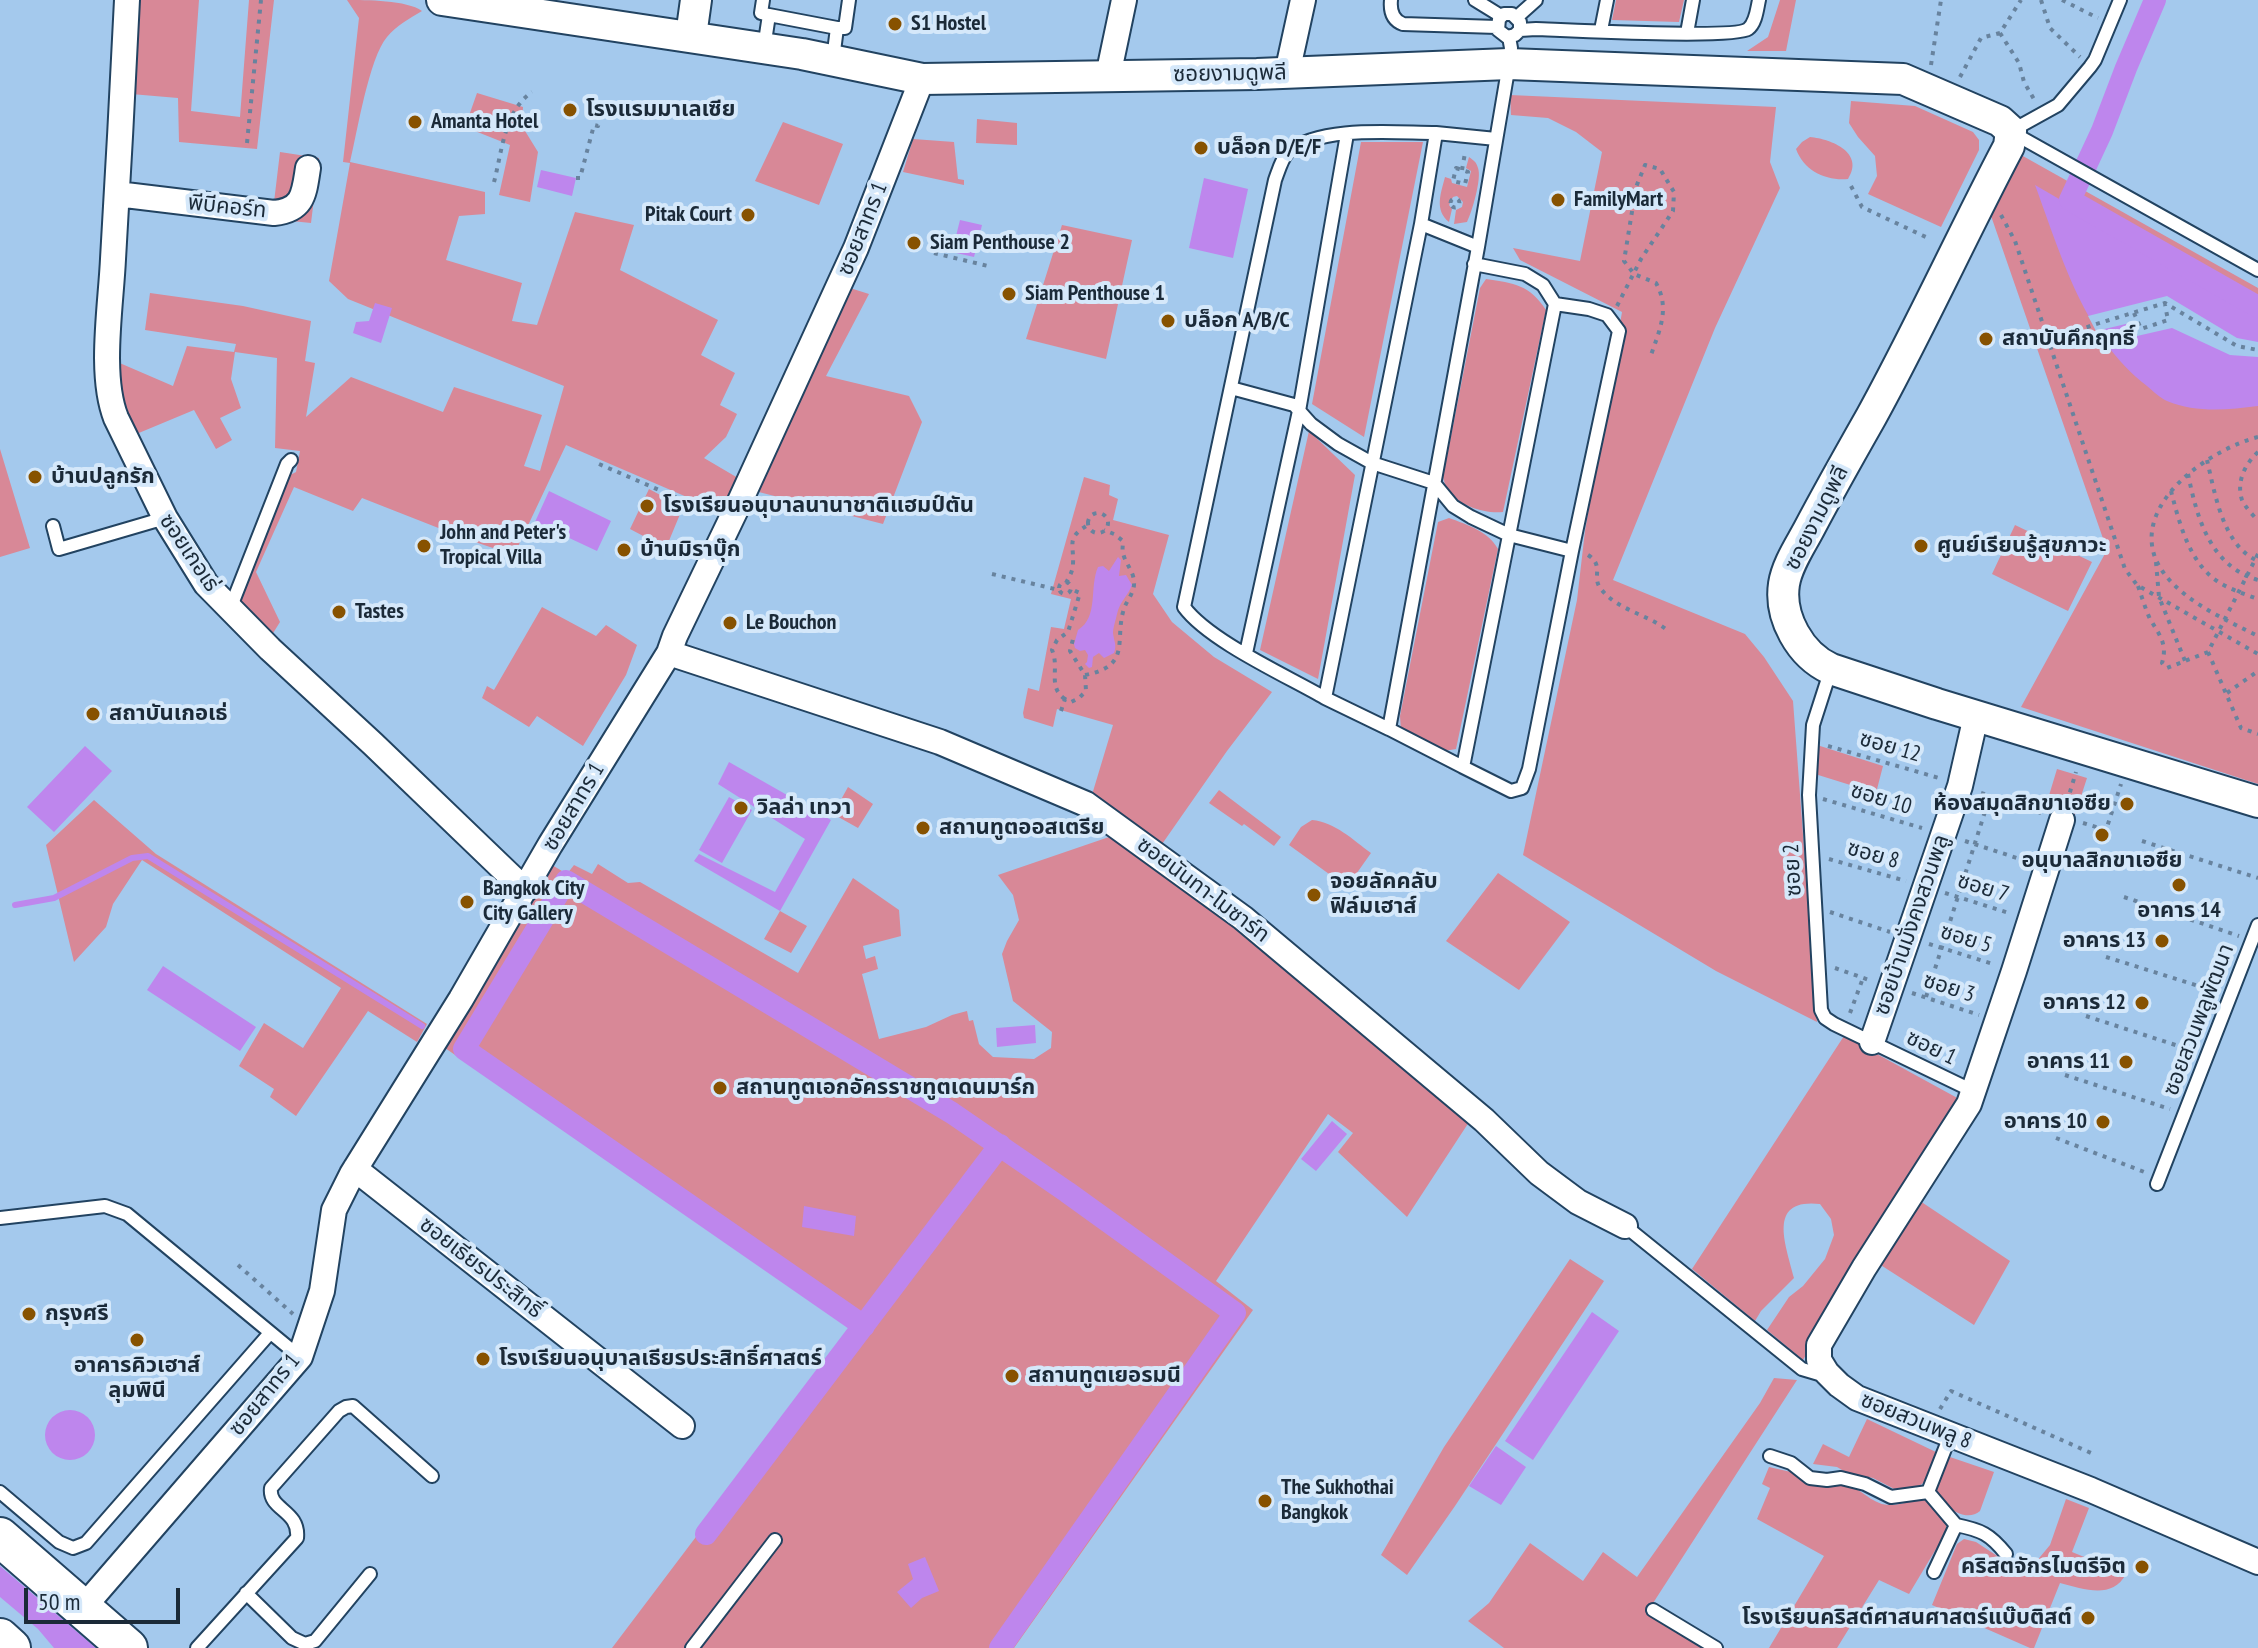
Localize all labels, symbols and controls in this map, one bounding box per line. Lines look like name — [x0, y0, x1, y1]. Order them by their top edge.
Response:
place label: S1 Hostel — [911, 11, 986, 37]
marker: S1 Hostel — [886, 15, 904, 33]
street label: ซอยงามดูพลี — [1173, 60, 1287, 88]
place label: โรงแรมมาเลเซีย — [586, 97, 735, 123]
marker: โรงแรมมาเลเซีย — [561, 101, 579, 119]
place label: Amanta Hotel — [431, 109, 538, 135]
marker: Amanta Hotel — [406, 113, 424, 131]
place label: บล็อก D/E/F — [1217, 135, 1321, 161]
marker: บล็อก D/E/F — [1192, 139, 1210, 157]
street label: ซอยสาทร 1 — [832, 179, 894, 279]
place label: FamilyMart — [1574, 187, 1663, 213]
street label: พีบีคอร์ท — [186, 190, 268, 224]
marker: FamilyMart — [1549, 191, 1567, 209]
place label: Pitak Court — [645, 202, 732, 228]
marker: Pitak Court — [739, 206, 757, 224]
place label: Siam Penthouse 2 — [930, 230, 1070, 256]
marker: Siam Penthouse 2 — [905, 234, 923, 252]
place label: Siam Penthouse 1 — [1025, 281, 1165, 307]
marker: Siam Penthouse 1 — [1000, 285, 1018, 303]
place label: บล็อก A/B/C — [1184, 308, 1290, 334]
marker: บล็อก A/B/C — [1159, 312, 1177, 330]
place label: สถาบันคึกฤทธิ์ — [2002, 326, 2135, 352]
marker: สถาบันคึกฤทธิ์ — [1977, 330, 1995, 348]
street label: ซอยงามดูพลี — [1779, 461, 1855, 575]
place label: บ้านปลูกรัก — [51, 464, 155, 490]
marker: บ้านปลูกรัก — [26, 468, 44, 486]
place label: โรงเรียนอนุบาลนานาชาติแฮมป์ตัน — [663, 493, 974, 519]
marker: โรงเรียนอนุบาลนานาชาติแฮมป์ตัน — [638, 497, 656, 515]
street label: ซอยเกอเธ่ — [153, 509, 225, 597]
place label: John and Peter's Tropical Villa — [440, 520, 566, 572]
place label: ศูนย์เรียนรู้สุขภาวะ — [1937, 533, 2107, 559]
marker: John and Peter's Tropical Villa — [415, 537, 433, 555]
place label: บ้านมิราบุ๊ก — [640, 537, 741, 563]
marker: ศูนย์เรียนรู้สุขภาวะ — [1912, 537, 1930, 555]
marker: บ้านมิราบุ๊ก — [615, 541, 633, 559]
place label: Tastes — [355, 599, 404, 625]
marker: Tastes — [330, 603, 348, 621]
place label: Le Bouchon — [746, 610, 836, 636]
marker: Le Bouchon — [721, 614, 739, 632]
place label: สถาบันเกอเธ่ — [109, 701, 227, 727]
marker: สถาบันเกอเธ่ — [84, 705, 102, 723]
street label: ซอย 12 — [1856, 726, 1924, 768]
street label: ซอยสาทร 1 — [537, 758, 611, 856]
street label: ซอย 10 — [1847, 777, 1915, 821]
place label: ห้องสมุดสิกขาเอซีย — [1933, 791, 2111, 817]
place label: วิลล่า เทวา — [757, 795, 851, 821]
marker: ห้องสมุดสิกขาเอซีย — [2118, 795, 2136, 813]
marker: วิลล่า เทวา — [732, 799, 750, 817]
place label: สถานทูตออสเตรีย — [939, 815, 1104, 841]
marker: สถานทูตออสเตรีย — [914, 819, 932, 837]
marker: อนุบาลสิกขาเอซีย — [2093, 826, 2111, 844]
street label: ซอยบ้านมั่งคงสวนพลู — [1869, 831, 1955, 1019]
street label: ซอยนันทา-โมซาร์ท — [1131, 832, 1275, 948]
street label: ซอย 8 — [1844, 835, 1902, 875]
street label: ซอย 2 — [1778, 843, 1808, 897]
place label: อนุบาลสิกขาเอซีย — [2022, 848, 2182, 874]
street label: ซอย 7 — [1954, 868, 2012, 908]
place label: จอยลัคคลับ ฟิล์มเฮาส์ — [1330, 869, 1438, 920]
place label: Bangkok City City Gallery — [483, 876, 584, 928]
marker: อาคาร 14 — [2170, 876, 2188, 894]
marker: จอยลัคคลับ ฟิล์มเฮาส์ — [1305, 886, 1323, 904]
marker: Bangkok City City Gallery — [458, 893, 476, 911]
place label: อาคาร 14 — [2137, 898, 2221, 924]
street label: ซอย 5 — [1937, 919, 1995, 959]
place label: อาคาร 13 — [2063, 928, 2146, 954]
marker: อาคาร 13 — [2153, 932, 2171, 950]
street label: ซอยสวนพลูพัฒนา — [2158, 940, 2240, 1100]
street label: ซอย 3 — [1920, 967, 1978, 1009]
place label: อาคาร 12 — [2043, 990, 2126, 1016]
marker: อาคาร 12 — [2133, 994, 2151, 1012]
street label: ซอย 1 — [1902, 1025, 1960, 1071]
place label: อาคาร 11 — [2027, 1049, 2110, 1075]
marker: อาคาร 11 — [2117, 1053, 2135, 1071]
place label: สถานทูตเอกอัครราชทูตเดนมาร์ก — [736, 1075, 1035, 1101]
marker: สถานทูตเอกอัครราชทูตเดนมาร์ก — [711, 1079, 729, 1097]
place label: อาคาร 10 — [2004, 1109, 2087, 1135]
marker: อาคาร 10 — [2094, 1113, 2112, 1131]
street label: ซอยเธียรประสิทธิ์ — [414, 1212, 548, 1324]
place label: กรุงศรี — [45, 1301, 109, 1327]
marker: กรุงศรี — [20, 1305, 38, 1323]
marker: อาคารคิวเฮาส์ ลุมพินี — [128, 1331, 146, 1349]
place label: โรงเรียนอนุบาลเธียรประสิทธิ์ศาสตร์ — [499, 1346, 822, 1372]
street label: ซอยสาทร 1 — [224, 1349, 306, 1441]
marker: โรงเรียนอนุบาลเธียรประสิทธิ์ศาสตร์ — [474, 1350, 492, 1368]
place label: อาคารคิวเฮาส์ ลุมพินี — [74, 1353, 200, 1404]
place label: สถานทูตเยอรมนี — [1028, 1363, 1181, 1389]
marker: สถานทูตเยอรมนี — [1003, 1367, 1021, 1385]
street label: ซอยสวนพลู 8 — [1857, 1387, 1975, 1455]
place label: The Sukhothai Bangkok — [1281, 1475, 1394, 1526]
marker: The Sukhothai Bangkok — [1256, 1492, 1274, 1510]
place label: คริสตจักรไมตรีจิต — [1961, 1554, 2126, 1580]
marker: คริสตจักรไมตรีจิต — [2133, 1558, 2151, 1576]
scale bar — [28, 1572, 184, 1622]
text: 50 m — [38, 1586, 80, 1617]
place label: โรงเรียนคริสต์ศาสนศาสตร์แบ๊บติสต์ — [1742, 1605, 2072, 1631]
marker: โรงเรียนคริสต์ศาสนศาสตร์แบ๊บติสต์ — [2079, 1609, 2097, 1627]

